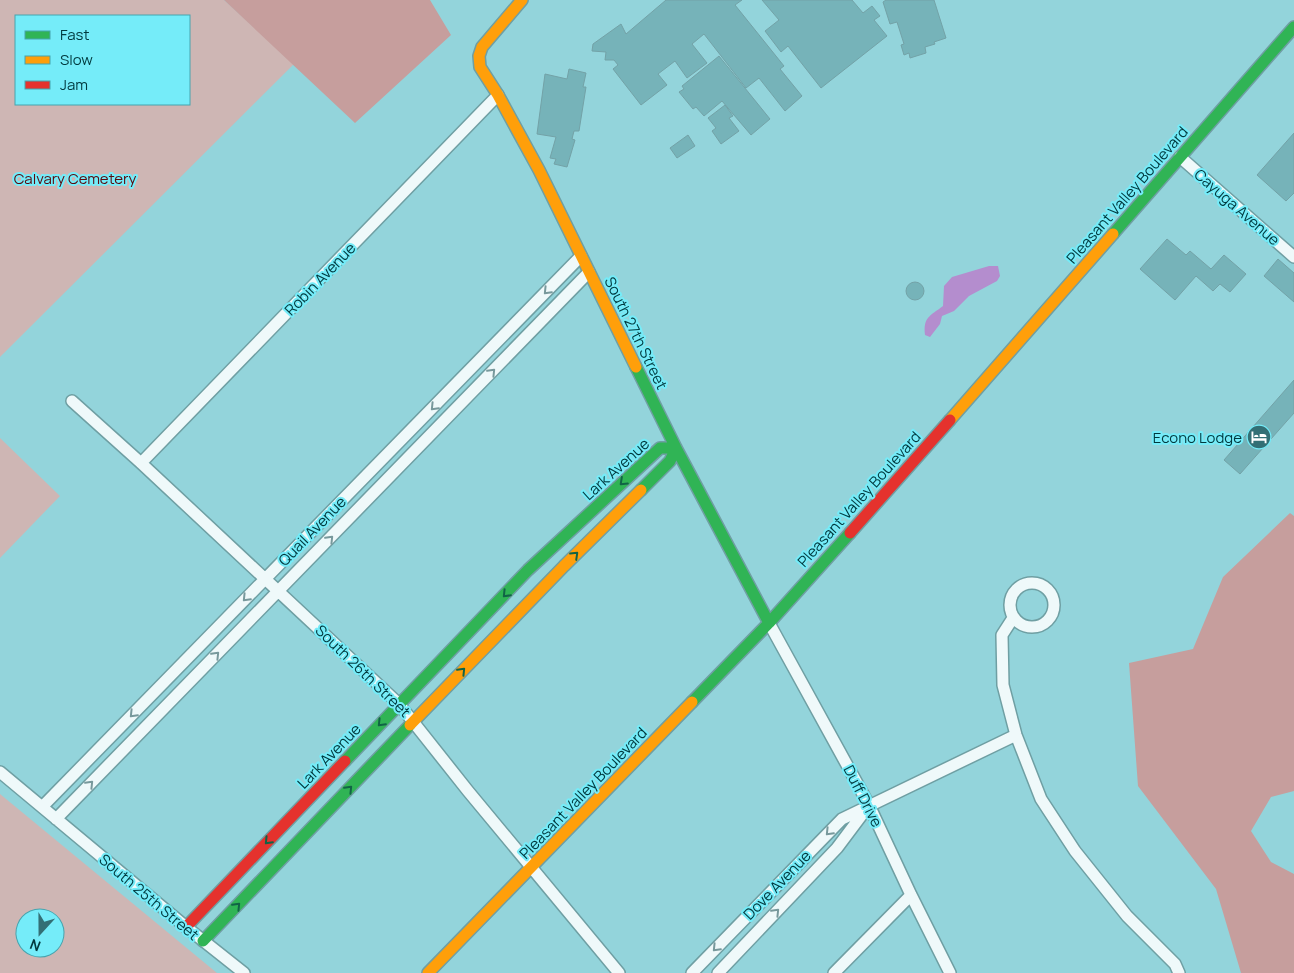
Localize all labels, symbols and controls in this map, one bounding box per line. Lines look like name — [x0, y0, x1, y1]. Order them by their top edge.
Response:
legend — [15, 15, 190, 105]
text: Fast — [60, 24, 89, 45]
text: Slow — [60, 49, 93, 70]
text: Jam — [60, 74, 88, 95]
street label: Pleasant Valley Boulevard — [1062, 122, 1192, 268]
street label: Cayuga Avenue — [1190, 164, 1284, 250]
park label: Calvary Cemetery — [14, 168, 136, 189]
street label: Robin Avenue — [280, 238, 360, 320]
street label: South 27th Street — [600, 273, 672, 393]
one-way arrow — [544, 285, 553, 294]
one-way arrow — [486, 369, 495, 378]
one-way arrow — [431, 401, 440, 410]
hotel icon: Econo Lodge — [1246, 424, 1272, 450]
street label: Pleasant Valley Boulevard — [792, 427, 926, 571]
place label: Econo Lodge — [1153, 427, 1242, 448]
street label: Lark Avenue — [578, 433, 654, 505]
one-way arrow — [620, 476, 629, 485]
street label: Quail Avenue — [273, 491, 351, 570]
one-way arrow — [324, 536, 333, 545]
one-way arrow — [569, 552, 578, 561]
one-way arrow — [503, 588, 512, 597]
one-way arrow — [243, 592, 252, 601]
street label: South 26th Street — [311, 620, 415, 722]
one-way arrow — [210, 652, 219, 661]
one-way arrow — [456, 668, 465, 677]
one-way arrow — [130, 708, 139, 717]
one-way arrow — [378, 718, 387, 727]
street label: Lark Avenue — [293, 719, 366, 793]
street label: Pleasant Valley Boulevard — [514, 723, 652, 863]
street label: Duff Drive — [838, 761, 888, 831]
one-way arrow — [84, 781, 93, 790]
one-way arrow — [343, 785, 352, 794]
one-way arrow — [826, 826, 835, 835]
one-way arrow — [265, 835, 274, 844]
street label: Dove Avenue — [739, 846, 816, 924]
street label: South 25th Street — [95, 849, 203, 945]
one-way arrow — [231, 903, 240, 912]
north arrow — [15, 908, 65, 958]
one-way arrow — [770, 909, 779, 918]
text: N — [27, 935, 43, 956]
one-way arrow — [713, 942, 722, 951]

